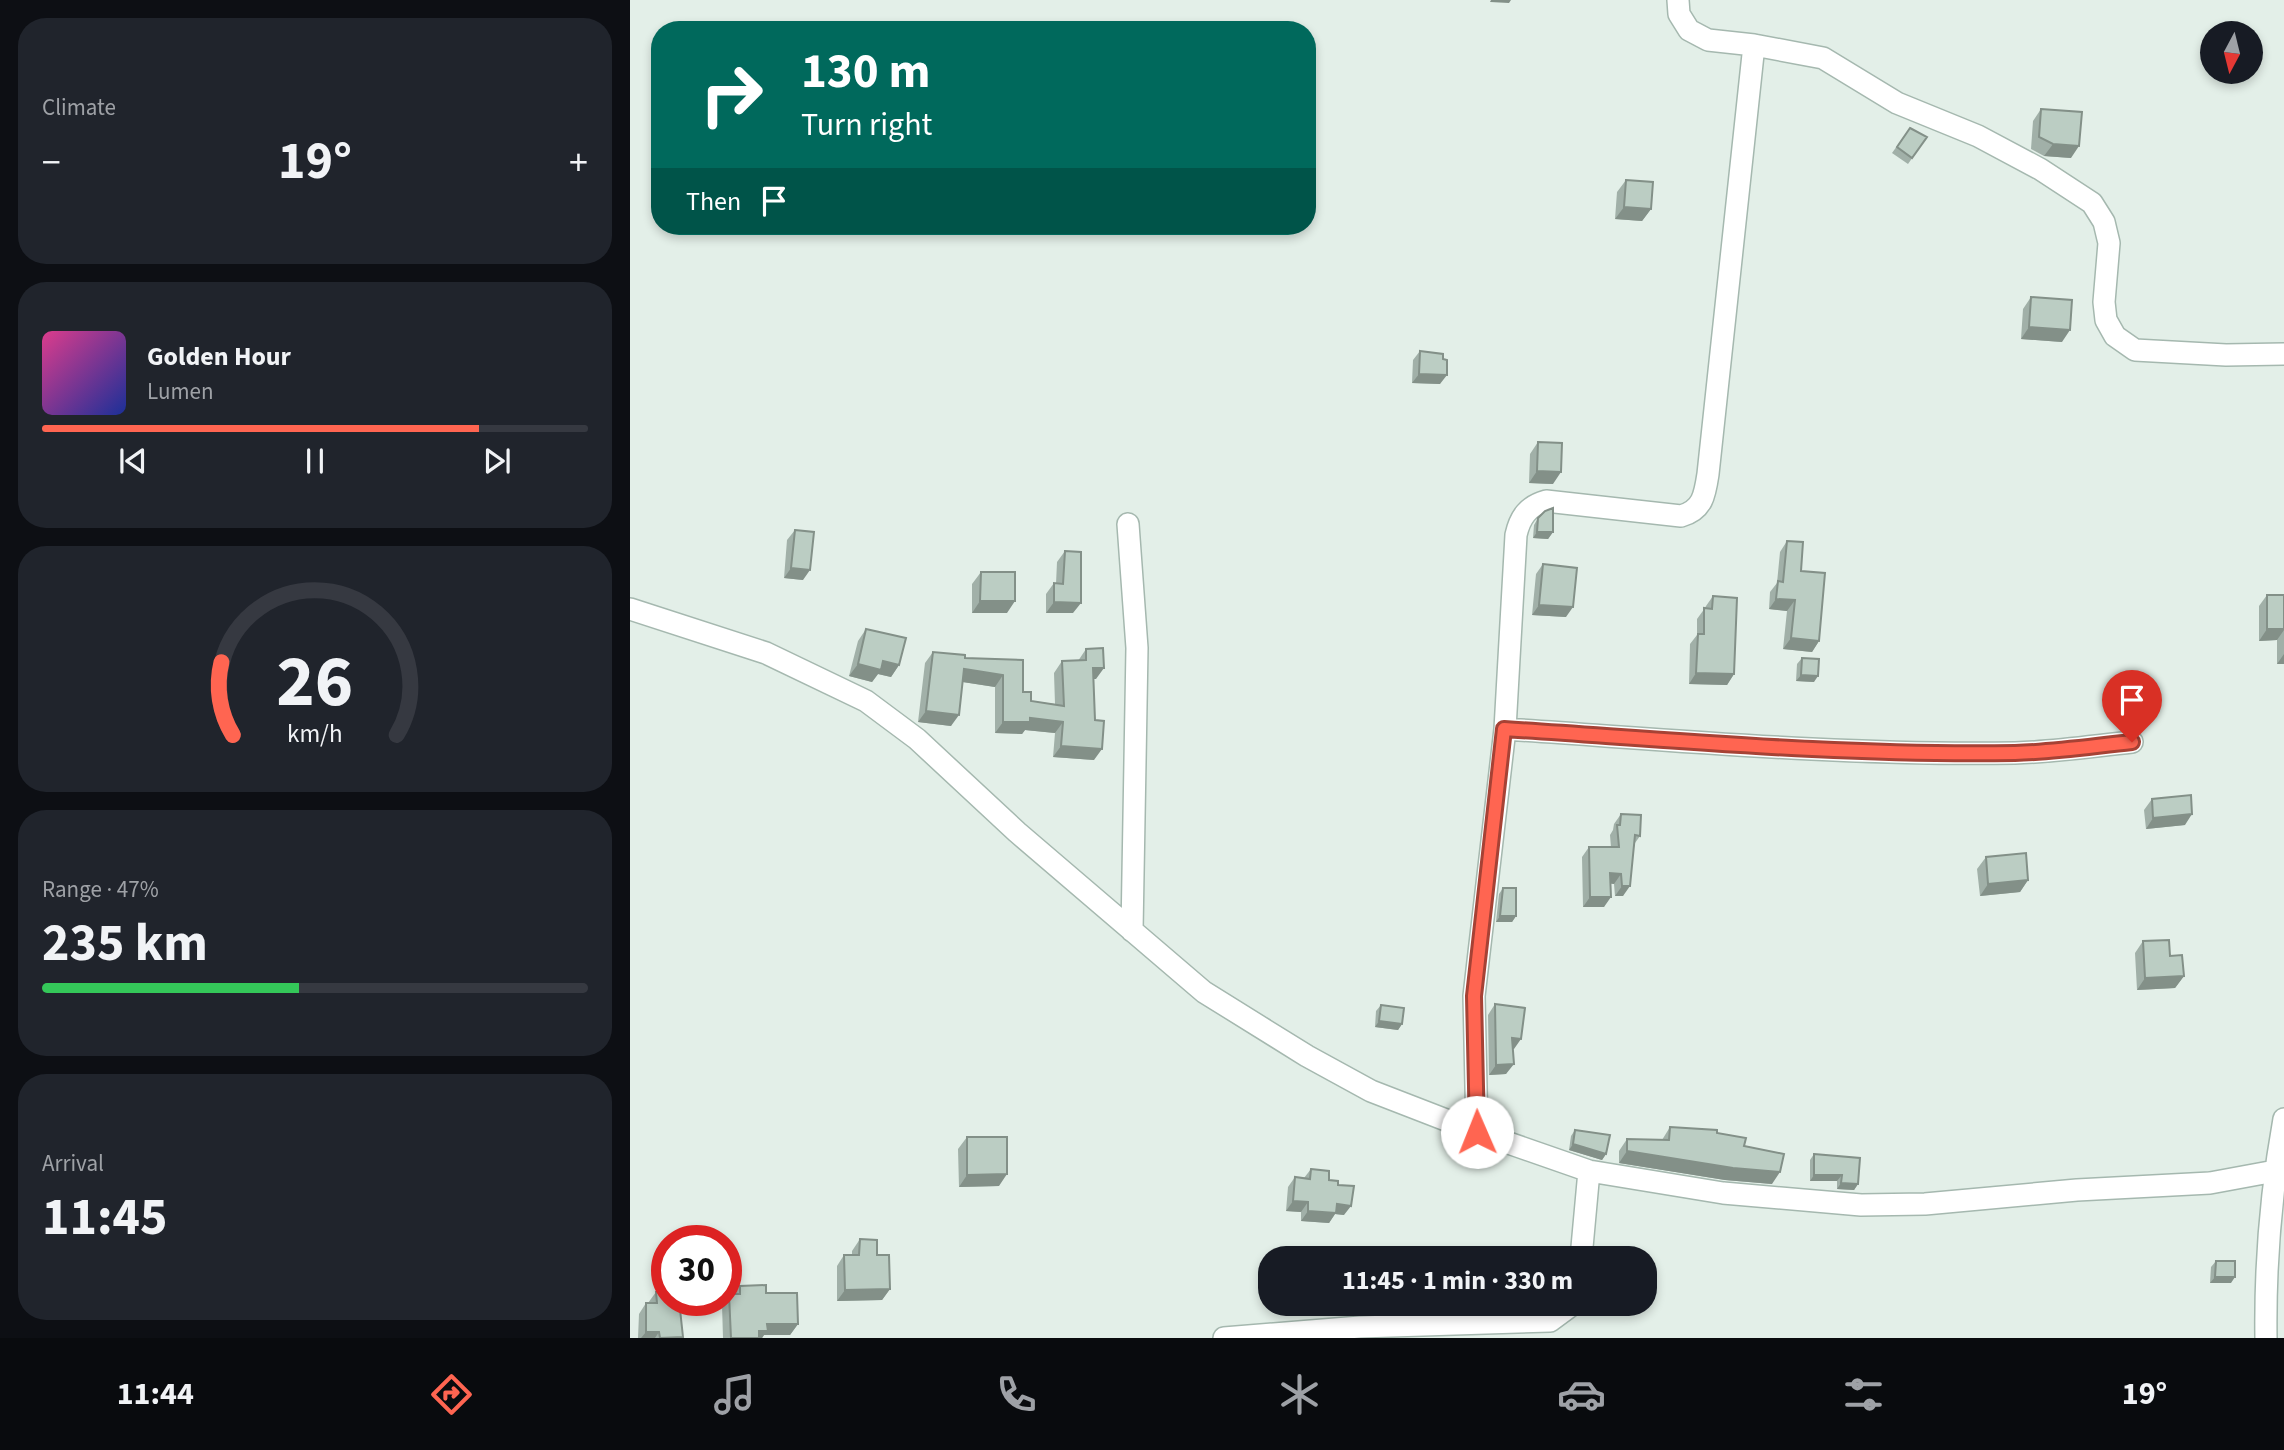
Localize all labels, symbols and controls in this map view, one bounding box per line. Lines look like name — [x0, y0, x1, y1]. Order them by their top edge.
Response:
north arrow — [2200, 21, 2263, 84]
map controls — [2200, 21, 2263, 84]
text: 130 m — [801, 37, 930, 107]
icon: right — [686, 49, 777, 140]
text: Climate — [42, 91, 116, 124]
text: Turn right — [801, 102, 932, 148]
text: 19° — [278, 125, 352, 199]
text: − — [42, 136, 61, 190]
text: + — [569, 136, 588, 190]
icon: arrive — [755, 182, 793, 220]
text: Then — [686, 183, 741, 220]
text: Golden Hour — [147, 338, 291, 375]
text: Lumen — [147, 375, 214, 408]
icon: previous — [114, 442, 152, 480]
icon: pause — [296, 442, 334, 480]
icon: next — [478, 442, 516, 480]
text: 26 — [277, 630, 353, 734]
pin — [2102, 670, 2162, 742]
icon: arrive — [2113, 681, 2151, 719]
text: km/h — [287, 716, 343, 752]
text: Range · 47% — [42, 873, 159, 906]
text: 235 km — [42, 907, 208, 981]
position arrow — [1440, 1095, 1514, 1169]
text: Arrival — [42, 1147, 104, 1180]
text: 11:45 — [42, 1181, 167, 1255]
speed limit sign: 30 — [651, 1225, 742, 1316]
text: 11:45 · 1 min · 330 m — [1342, 1262, 1573, 1299]
icon: directions — [427, 1370, 476, 1419]
icon: music — [710, 1370, 759, 1419]
icon: phone — [992, 1370, 1041, 1419]
icon: climate — [1275, 1370, 1324, 1419]
icon: car — [1557, 1370, 1606, 1419]
icon: filters — [1839, 1370, 1888, 1419]
text: 11:44 — [117, 1371, 194, 1417]
text: 19° — [2122, 1371, 2167, 1417]

